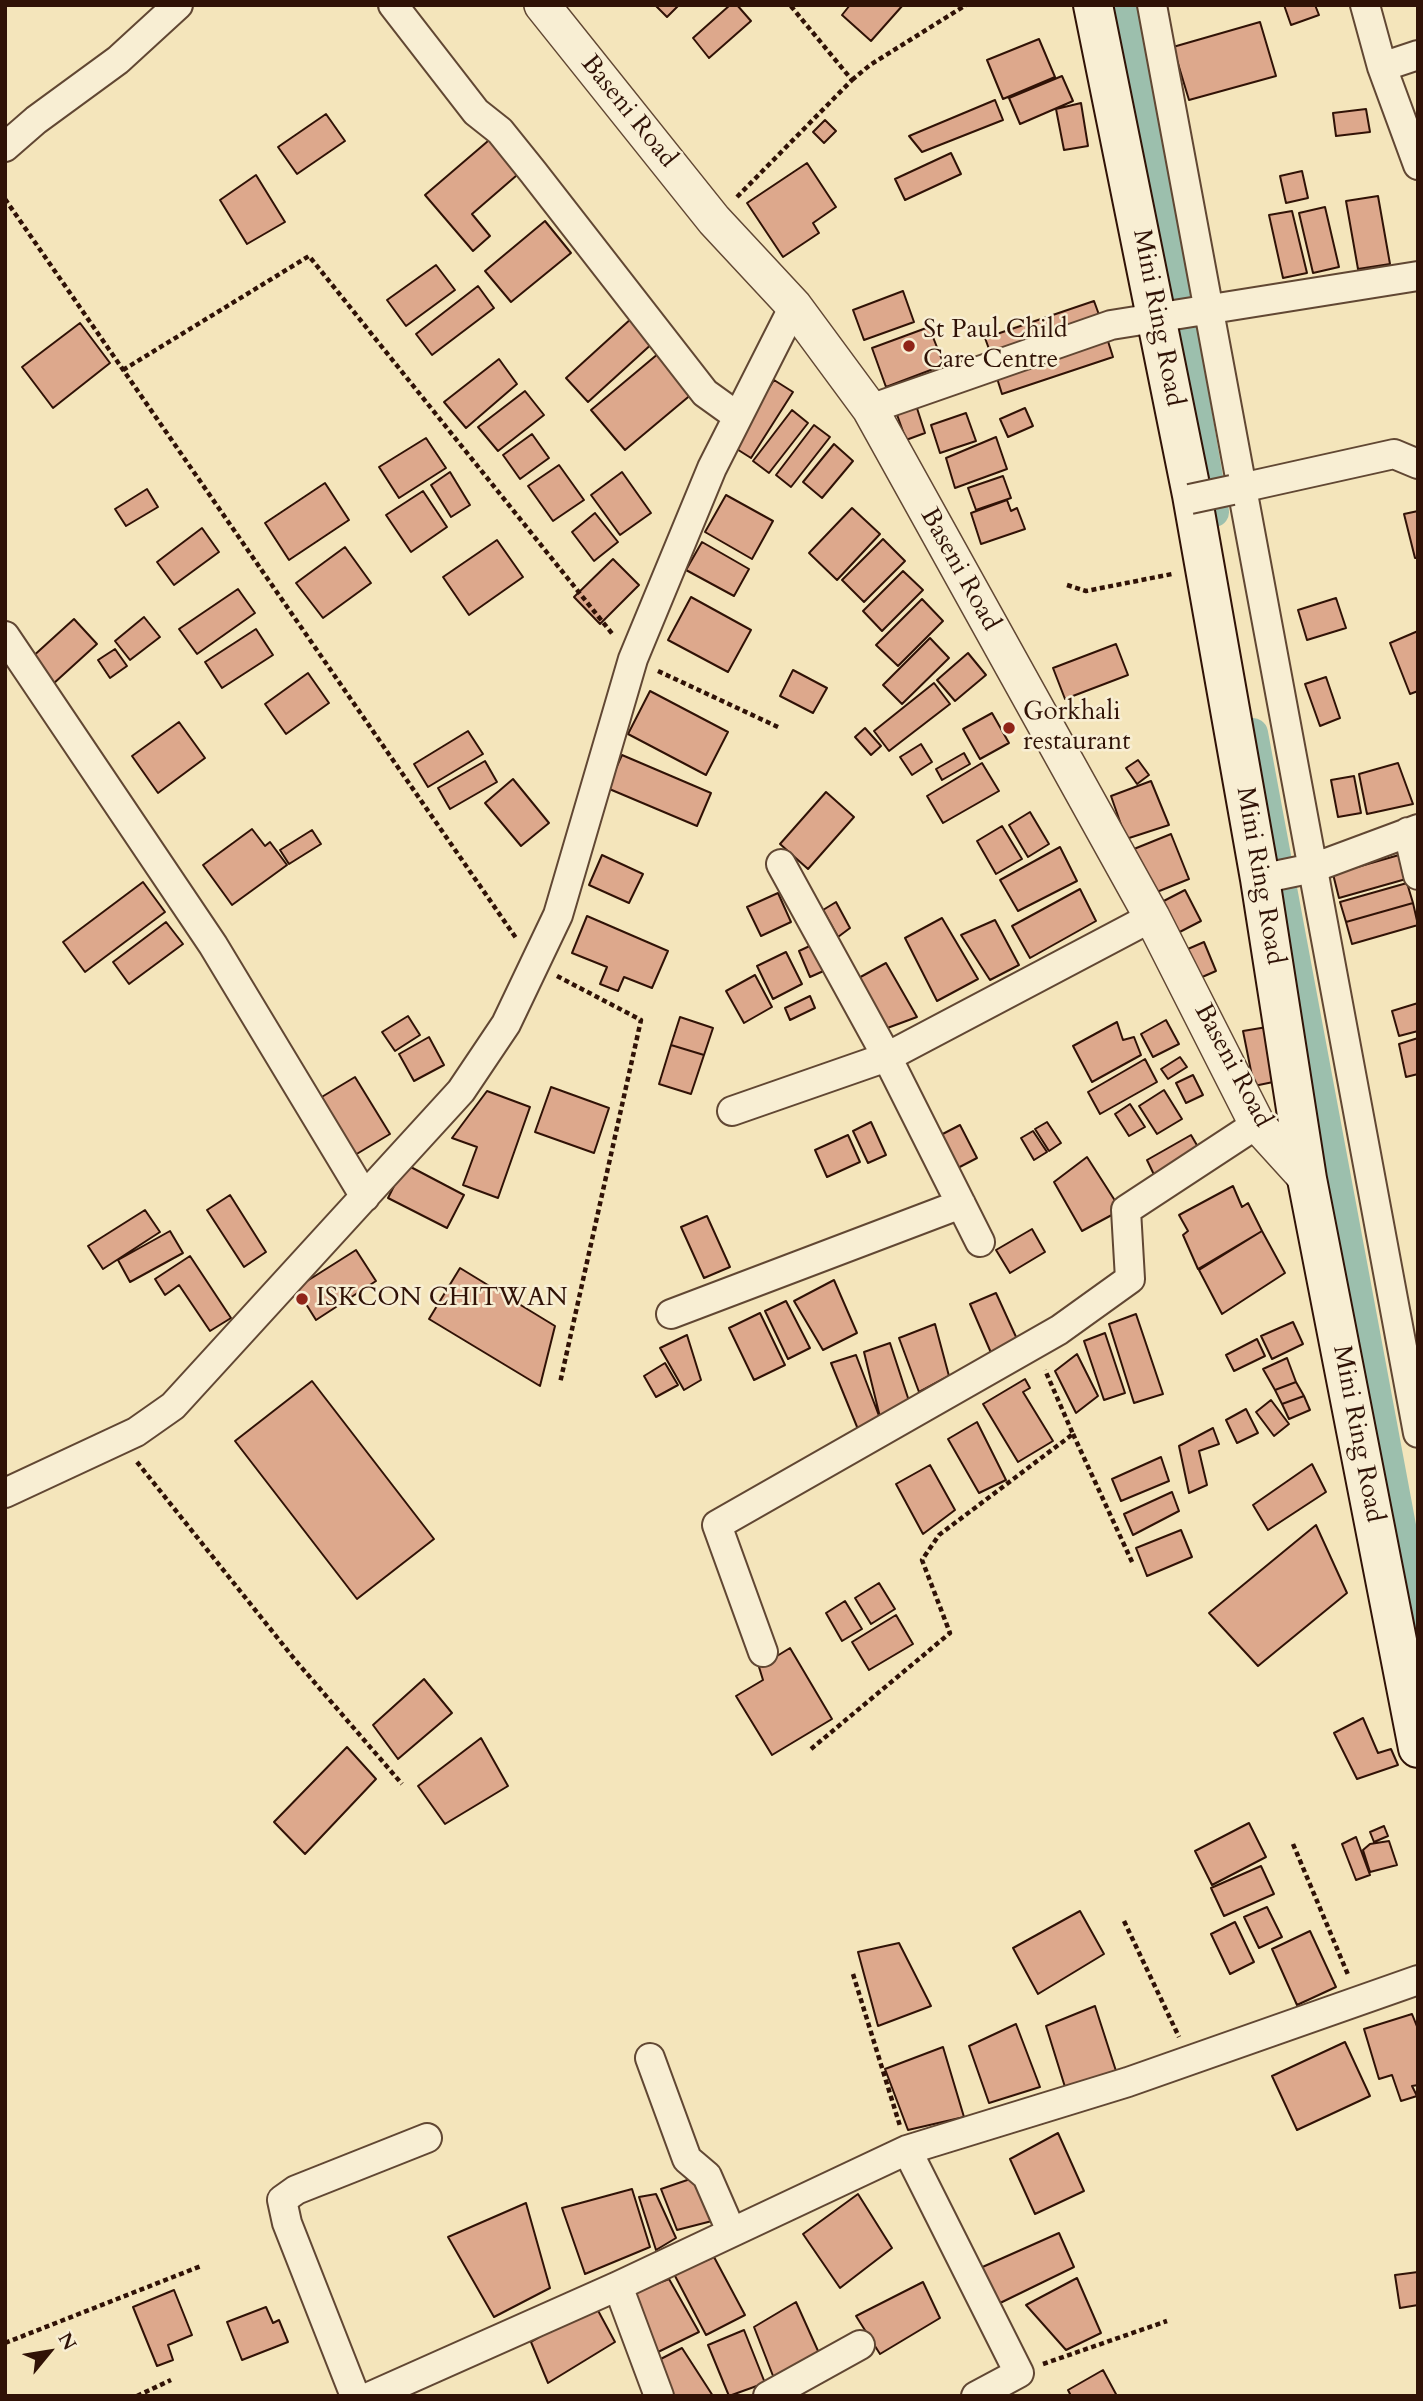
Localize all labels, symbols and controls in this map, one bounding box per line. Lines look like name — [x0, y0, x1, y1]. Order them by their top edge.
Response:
street label: Baseni Road — [573, 49, 683, 175]
street label: Mini Ring Road — [1125, 227, 1189, 409]
place label: St Paul Child Care Centre — [923, 315, 1068, 376]
marker: St Paul Child Care Centre — [901, 338, 917, 354]
street label: Baseni Road — [912, 503, 1006, 637]
place label: Gorkhali restaurant — [1023, 697, 1130, 758]
marker: Gorkhali restaurant — [1001, 720, 1017, 736]
street label: Mini Ring Road — [1228, 785, 1290, 967]
street label: Baseni Road — [1186, 999, 1278, 1133]
place label: ISKCON CHITWAN — [316, 1283, 568, 1315]
marker: ISKCON CHITWAN — [294, 1291, 310, 1307]
street label: Mini Ring Road — [1325, 1343, 1389, 1525]
north arrow — [14, 2317, 84, 2387]
text: N — [52, 2328, 83, 2355]

